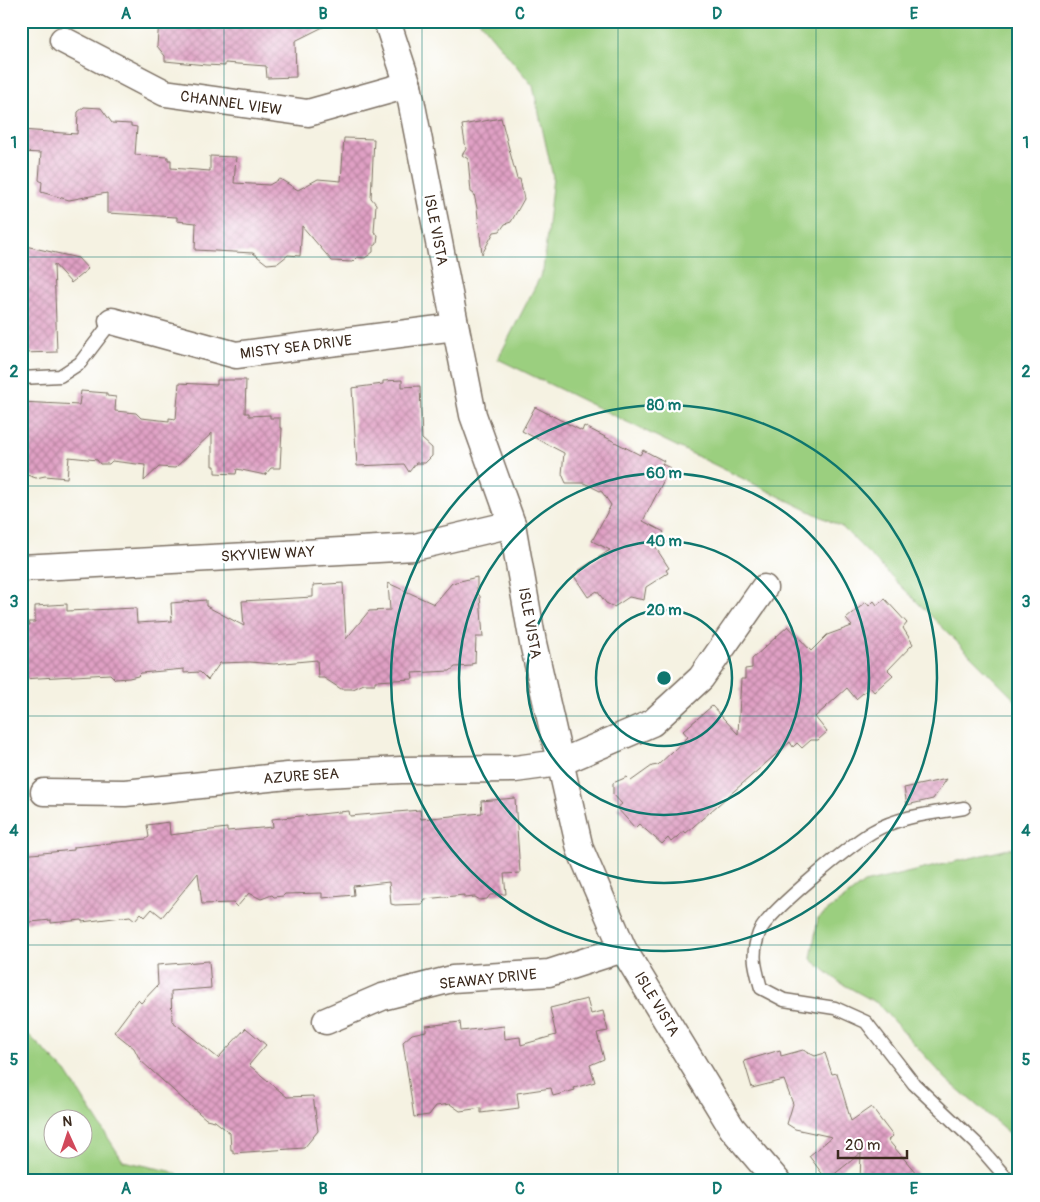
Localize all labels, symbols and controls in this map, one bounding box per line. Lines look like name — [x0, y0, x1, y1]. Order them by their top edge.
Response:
text: A — [121, 4, 132, 24]
text: B — [318, 4, 328, 24]
text: C — [515, 4, 525, 24]
text: D — [712, 4, 722, 24]
text: E — [910, 4, 919, 24]
street label: CHANNEL VIEW — [179, 87, 283, 120]
text: 1 — [11, 133, 17, 153]
text: 1 — [1023, 133, 1029, 153]
street label: ISLE VISTA — [419, 193, 452, 268]
street label: MISTY SEA DRIVE — [239, 331, 353, 364]
text: 2 — [10, 362, 19, 382]
text: 2 — [1022, 362, 1031, 382]
text: 80 m — [647, 396, 681, 415]
text: 60 m — [646, 464, 682, 483]
text: 40 m — [646, 532, 682, 551]
street label: SKYVIEW WAY — [221, 543, 316, 566]
street label: ISLE VISTA — [514, 586, 545, 660]
text: 3 — [10, 592, 19, 612]
text: 3 — [1022, 592, 1031, 612]
text: 20 m — [646, 601, 682, 620]
centre of rings — [655, 669, 673, 687]
street label: AZURE SEA — [263, 764, 340, 789]
text: 4 — [9, 821, 19, 841]
text: 4 — [1021, 821, 1031, 841]
street label: SEAWAY DRIVE — [438, 965, 538, 994]
street label: ISLE VISTA — [630, 968, 683, 1040]
text: 5 — [10, 1050, 19, 1070]
text: 5 — [1022, 1050, 1031, 1070]
north arrow — [42, 1110, 92, 1160]
text: N — [62, 1113, 73, 1130]
scale bar — [838, 1127, 906, 1159]
text: 20 m — [845, 1136, 880, 1155]
text: A — [121, 1179, 132, 1199]
text: B — [318, 1179, 328, 1199]
text: C — [515, 1179, 525, 1199]
text: D — [712, 1179, 722, 1199]
text: E — [910, 1179, 919, 1199]

